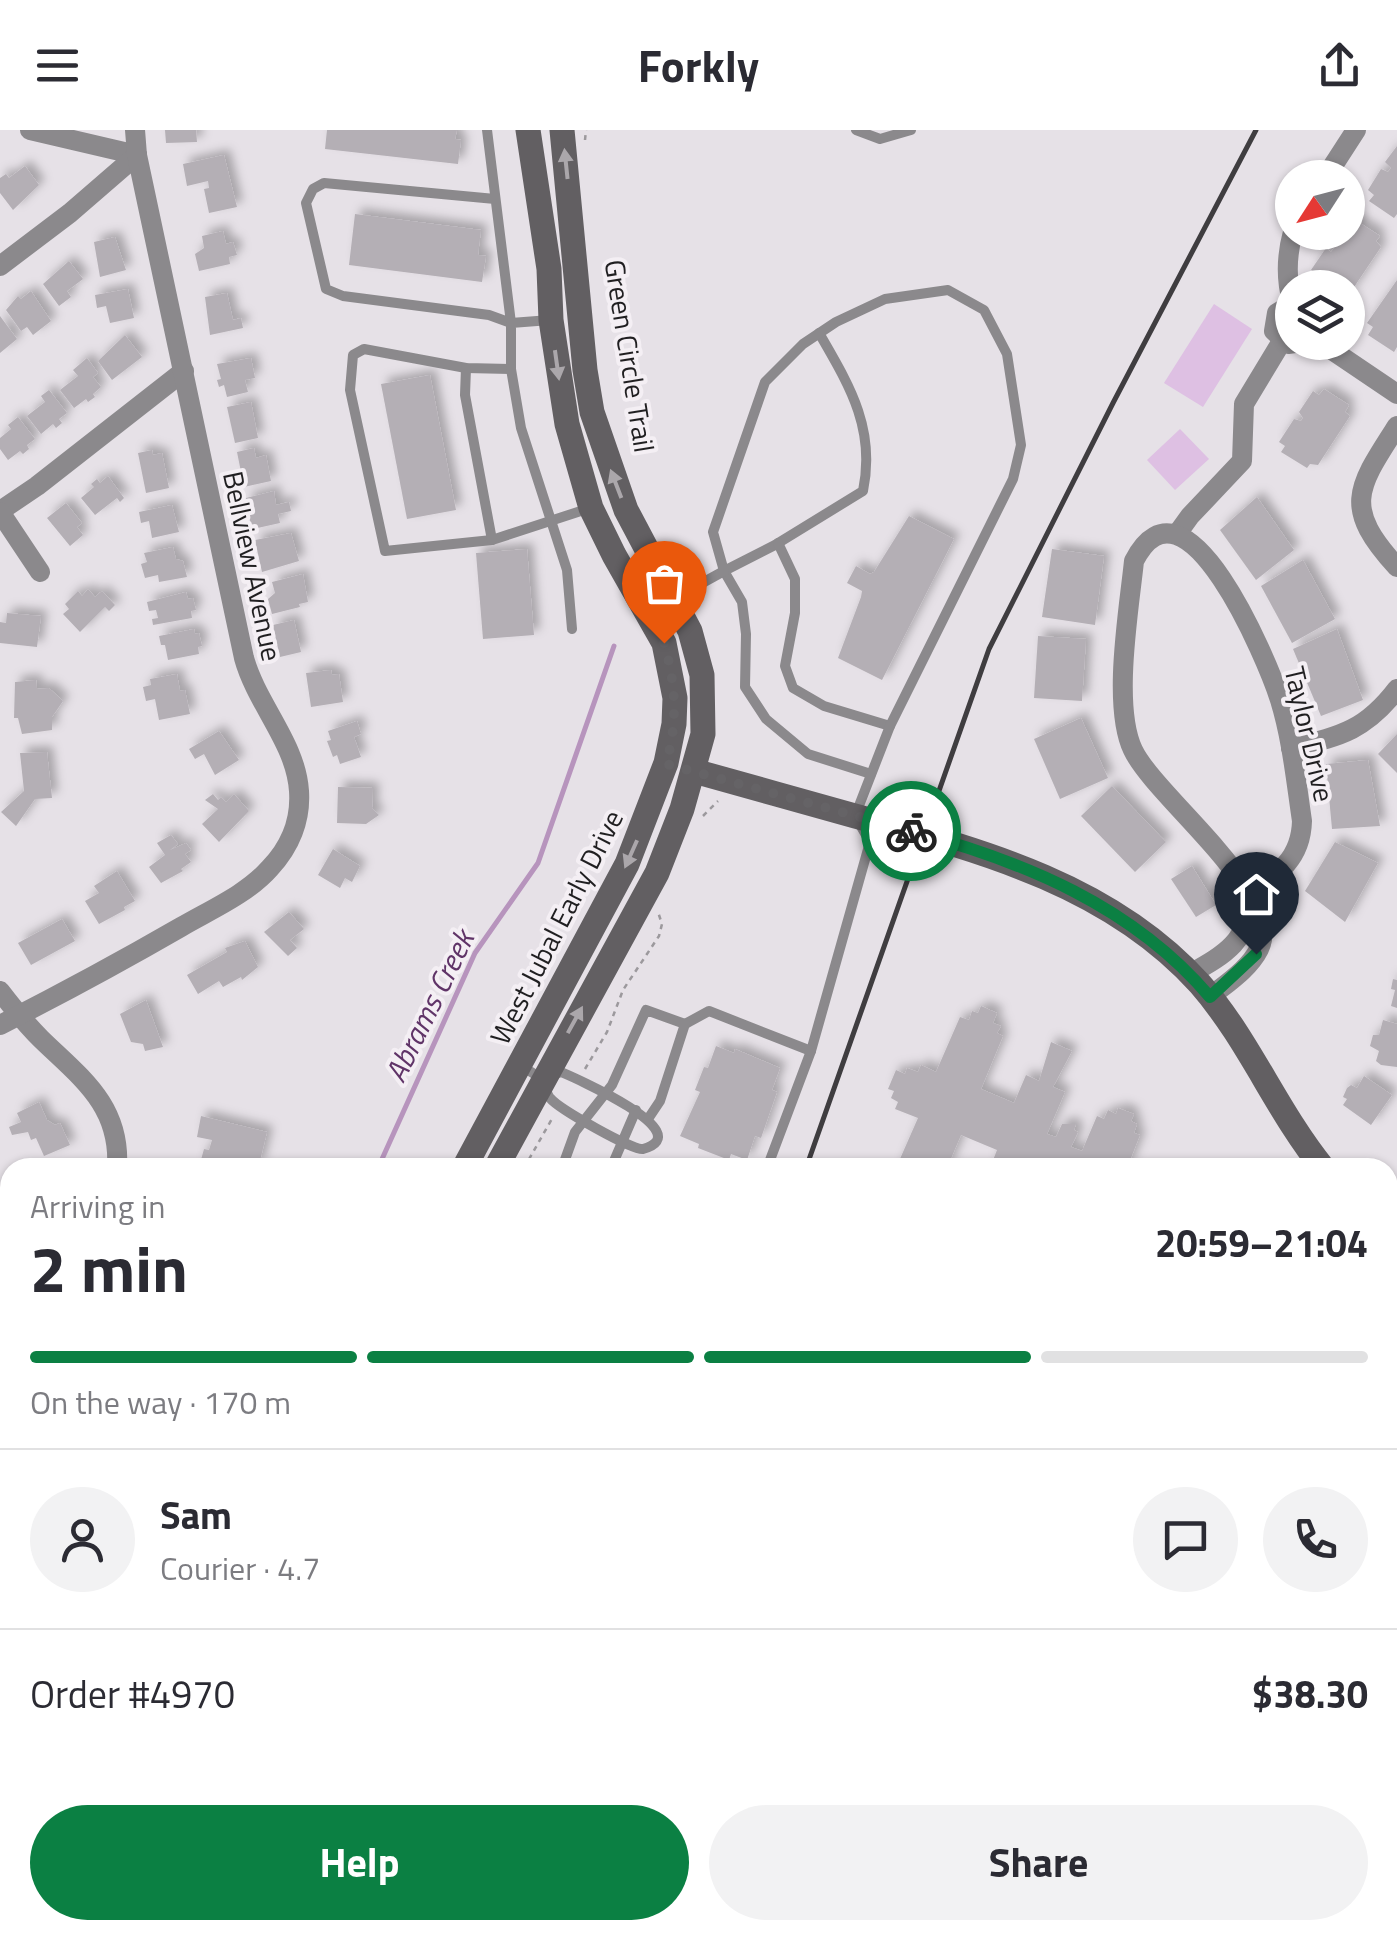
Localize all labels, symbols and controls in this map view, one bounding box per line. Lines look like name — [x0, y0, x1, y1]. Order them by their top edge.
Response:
text: Forkly — [638, 31, 759, 99]
icon: menu — [30, 38, 85, 93]
icon: share — [1312, 38, 1367, 93]
one-way arrow — [558, 148, 574, 180]
north arrow — [1275, 160, 1365, 250]
map controls — [1275, 160, 1365, 360]
street label: Green Circle Trail — [594, 257, 666, 455]
button: layers — [1275, 270, 1365, 360]
one-way arrow — [550, 350, 566, 382]
street label: Bellview Avenue — [212, 467, 294, 665]
one-way arrow — [608, 469, 623, 499]
pin — [622, 541, 707, 644]
icon: bag — [637, 556, 692, 611]
street label: Taylor Drive — [1274, 662, 1346, 806]
courier — [861, 781, 961, 881]
street label: West Jubal Early Drive — [478, 802, 634, 1052]
icon: bike — [884, 804, 939, 859]
one-way arrow — [623, 839, 639, 869]
pin — [1214, 852, 1299, 955]
icon: home — [1229, 867, 1284, 922]
water label: Abrams Creek — [372, 919, 487, 1090]
one-way arrow — [566, 1005, 583, 1034]
text: Arriving in — [30, 1182, 166, 1230]
text: 20:59–21:04 — [1155, 1214, 1368, 1272]
text: 2 min — [30, 1218, 188, 1317]
text: On the way · 170 m — [30, 1378, 291, 1426]
text: Sam — [160, 1486, 232, 1544]
button: person — [30, 1487, 135, 1592]
button: chat — [1133, 1487, 1238, 1592]
button: phone — [1263, 1487, 1368, 1592]
text: Courier · 4.7 — [160, 1544, 320, 1592]
text: Order #4970 — [30, 1665, 235, 1723]
text: $38.30 — [1252, 1665, 1368, 1723]
button: Help — [30, 1805, 689, 1920]
button: Share — [709, 1805, 1368, 1920]

